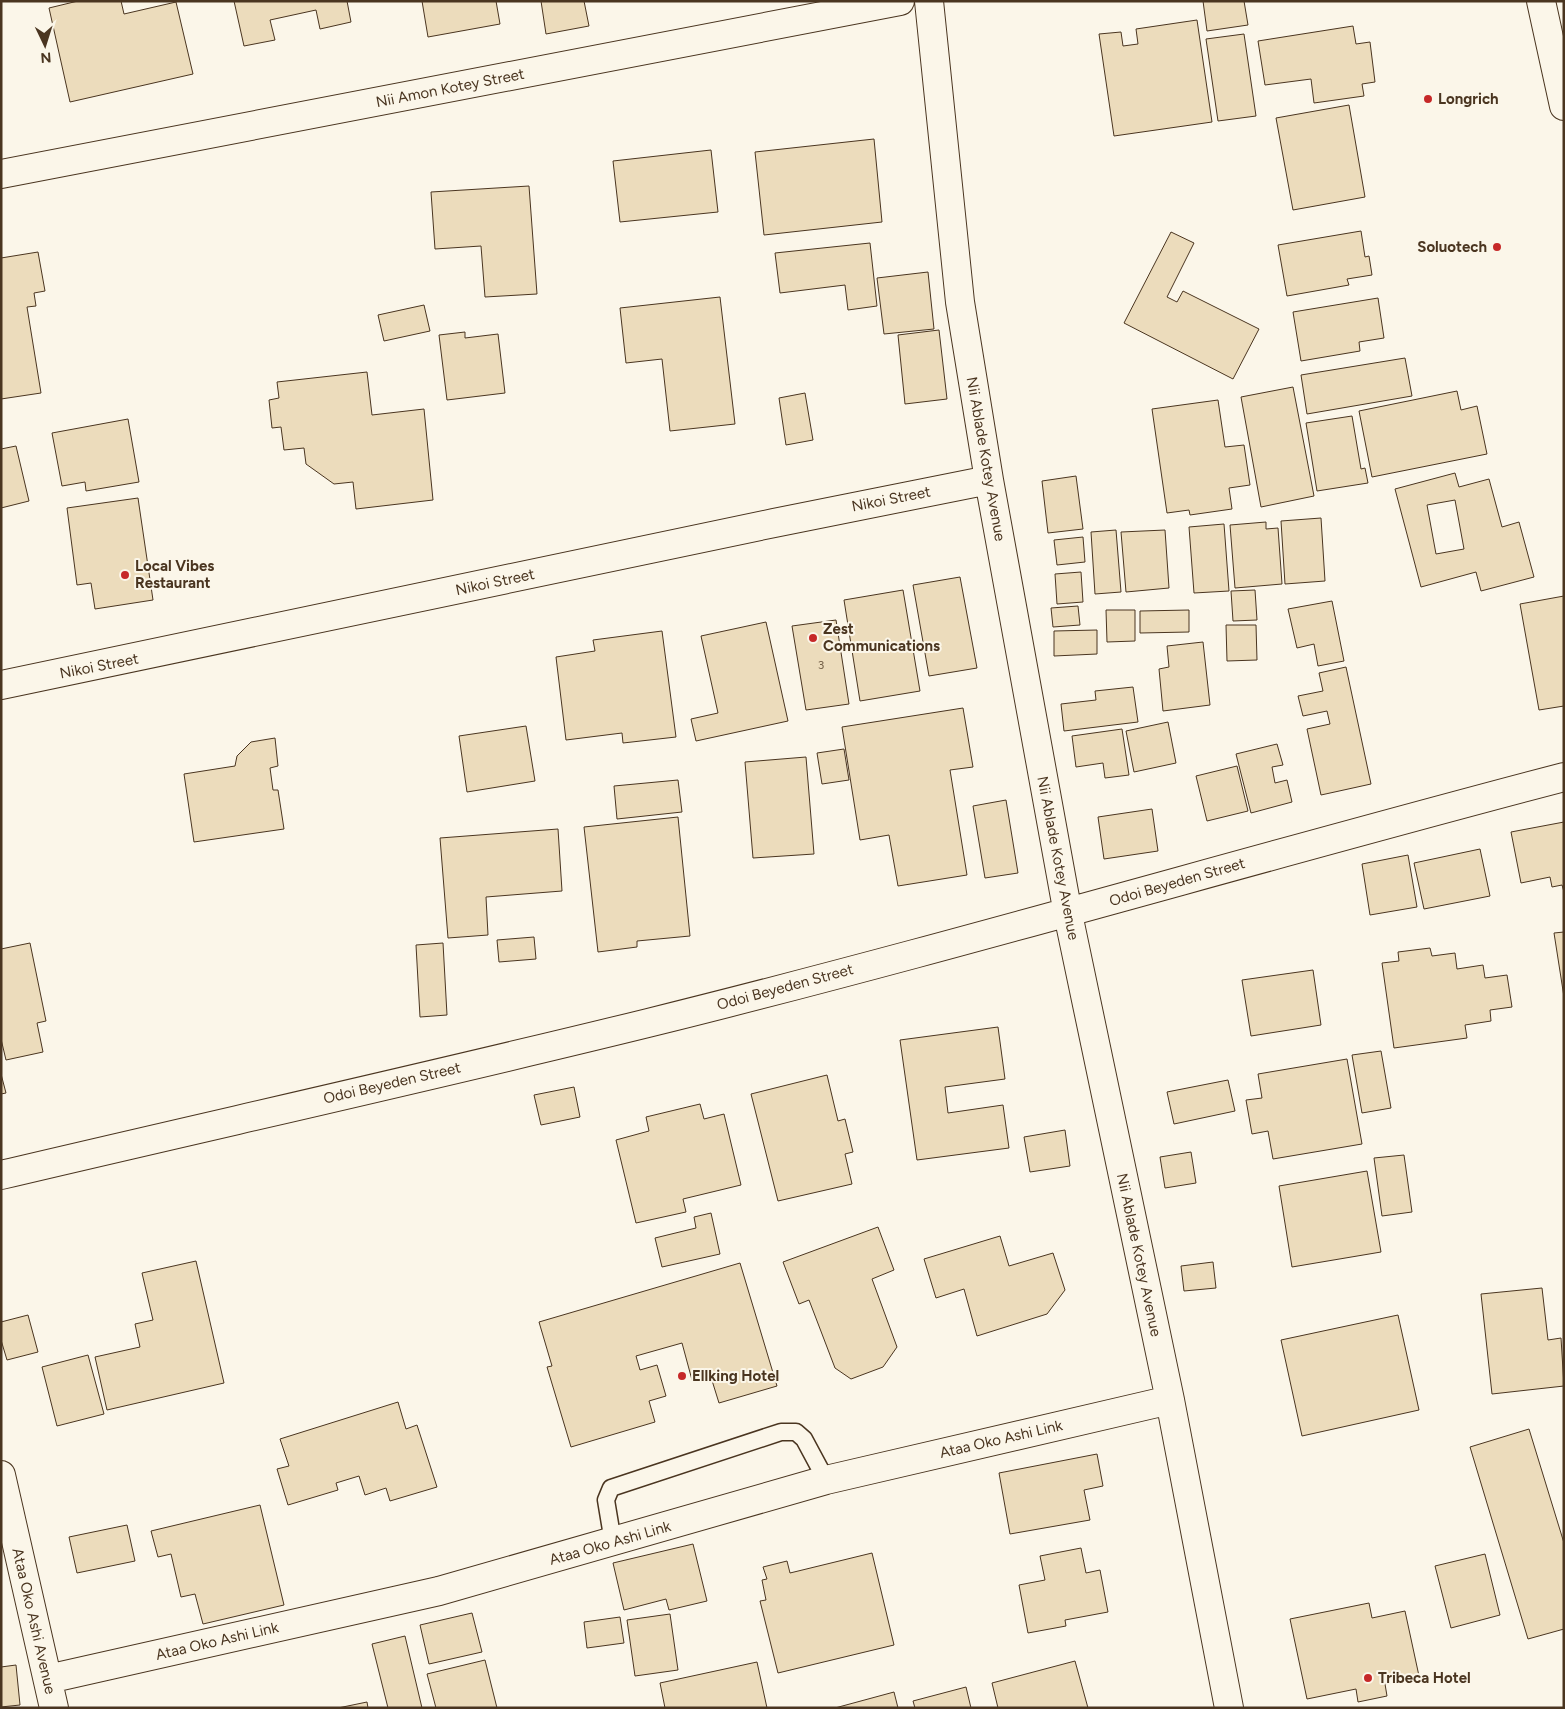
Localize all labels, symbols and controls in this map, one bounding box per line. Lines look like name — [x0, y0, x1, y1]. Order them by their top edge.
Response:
north arrow — [20, 20, 70, 70]
text: N — [40, 49, 52, 66]
street label: Nii Amon Kotey Street — [374, 65, 526, 111]
place label: Longrich — [1438, 90, 1499, 108]
marker: Longrich — [1422, 93, 1434, 105]
place label: Soluotech — [1417, 238, 1487, 256]
marker: Soluotech — [1491, 241, 1503, 253]
street label: Nii Ablade Kotey Avenue — [963, 375, 1009, 543]
street label: Nikoi Street — [850, 482, 932, 515]
place label: Local Vibes Restaurant — [135, 557, 214, 592]
street label: Nikoi Street — [454, 565, 536, 599]
marker: Local Vibes Restaurant — [119, 569, 131, 581]
place label: Zest Communications — [823, 620, 940, 655]
marker: Zest Communications — [807, 632, 819, 644]
street label: Nikoi Street — [58, 649, 140, 682]
house number: 3 — [818, 658, 824, 672]
street label: Nii Ablade Kotey Avenue — [1033, 775, 1083, 941]
street label: Odoi Beyeden Street — [1107, 854, 1247, 910]
street label: Odoi Beyeden Street — [715, 960, 855, 1014]
street label: Odoi Beyeden Street — [322, 1058, 463, 1108]
street label: Nii Ablade Kotey Avenue — [1113, 1172, 1165, 1338]
place label: Ellking Hotel — [692, 1367, 779, 1385]
marker: Ellking Hotel — [676, 1370, 688, 1382]
street label: Ataa Oko Ashi Link — [938, 1416, 1065, 1462]
street label: Ataa Oko Ashi Link — [547, 1517, 674, 1569]
street label: Ataa Oko Ashi Avenue — [8, 1546, 60, 1696]
street label: Ataa Oko Ashi Link — [154, 1618, 281, 1664]
place label: Tribeca Hotel — [1378, 1669, 1471, 1687]
marker: Tribeca Hotel — [1362, 1672, 1374, 1684]

